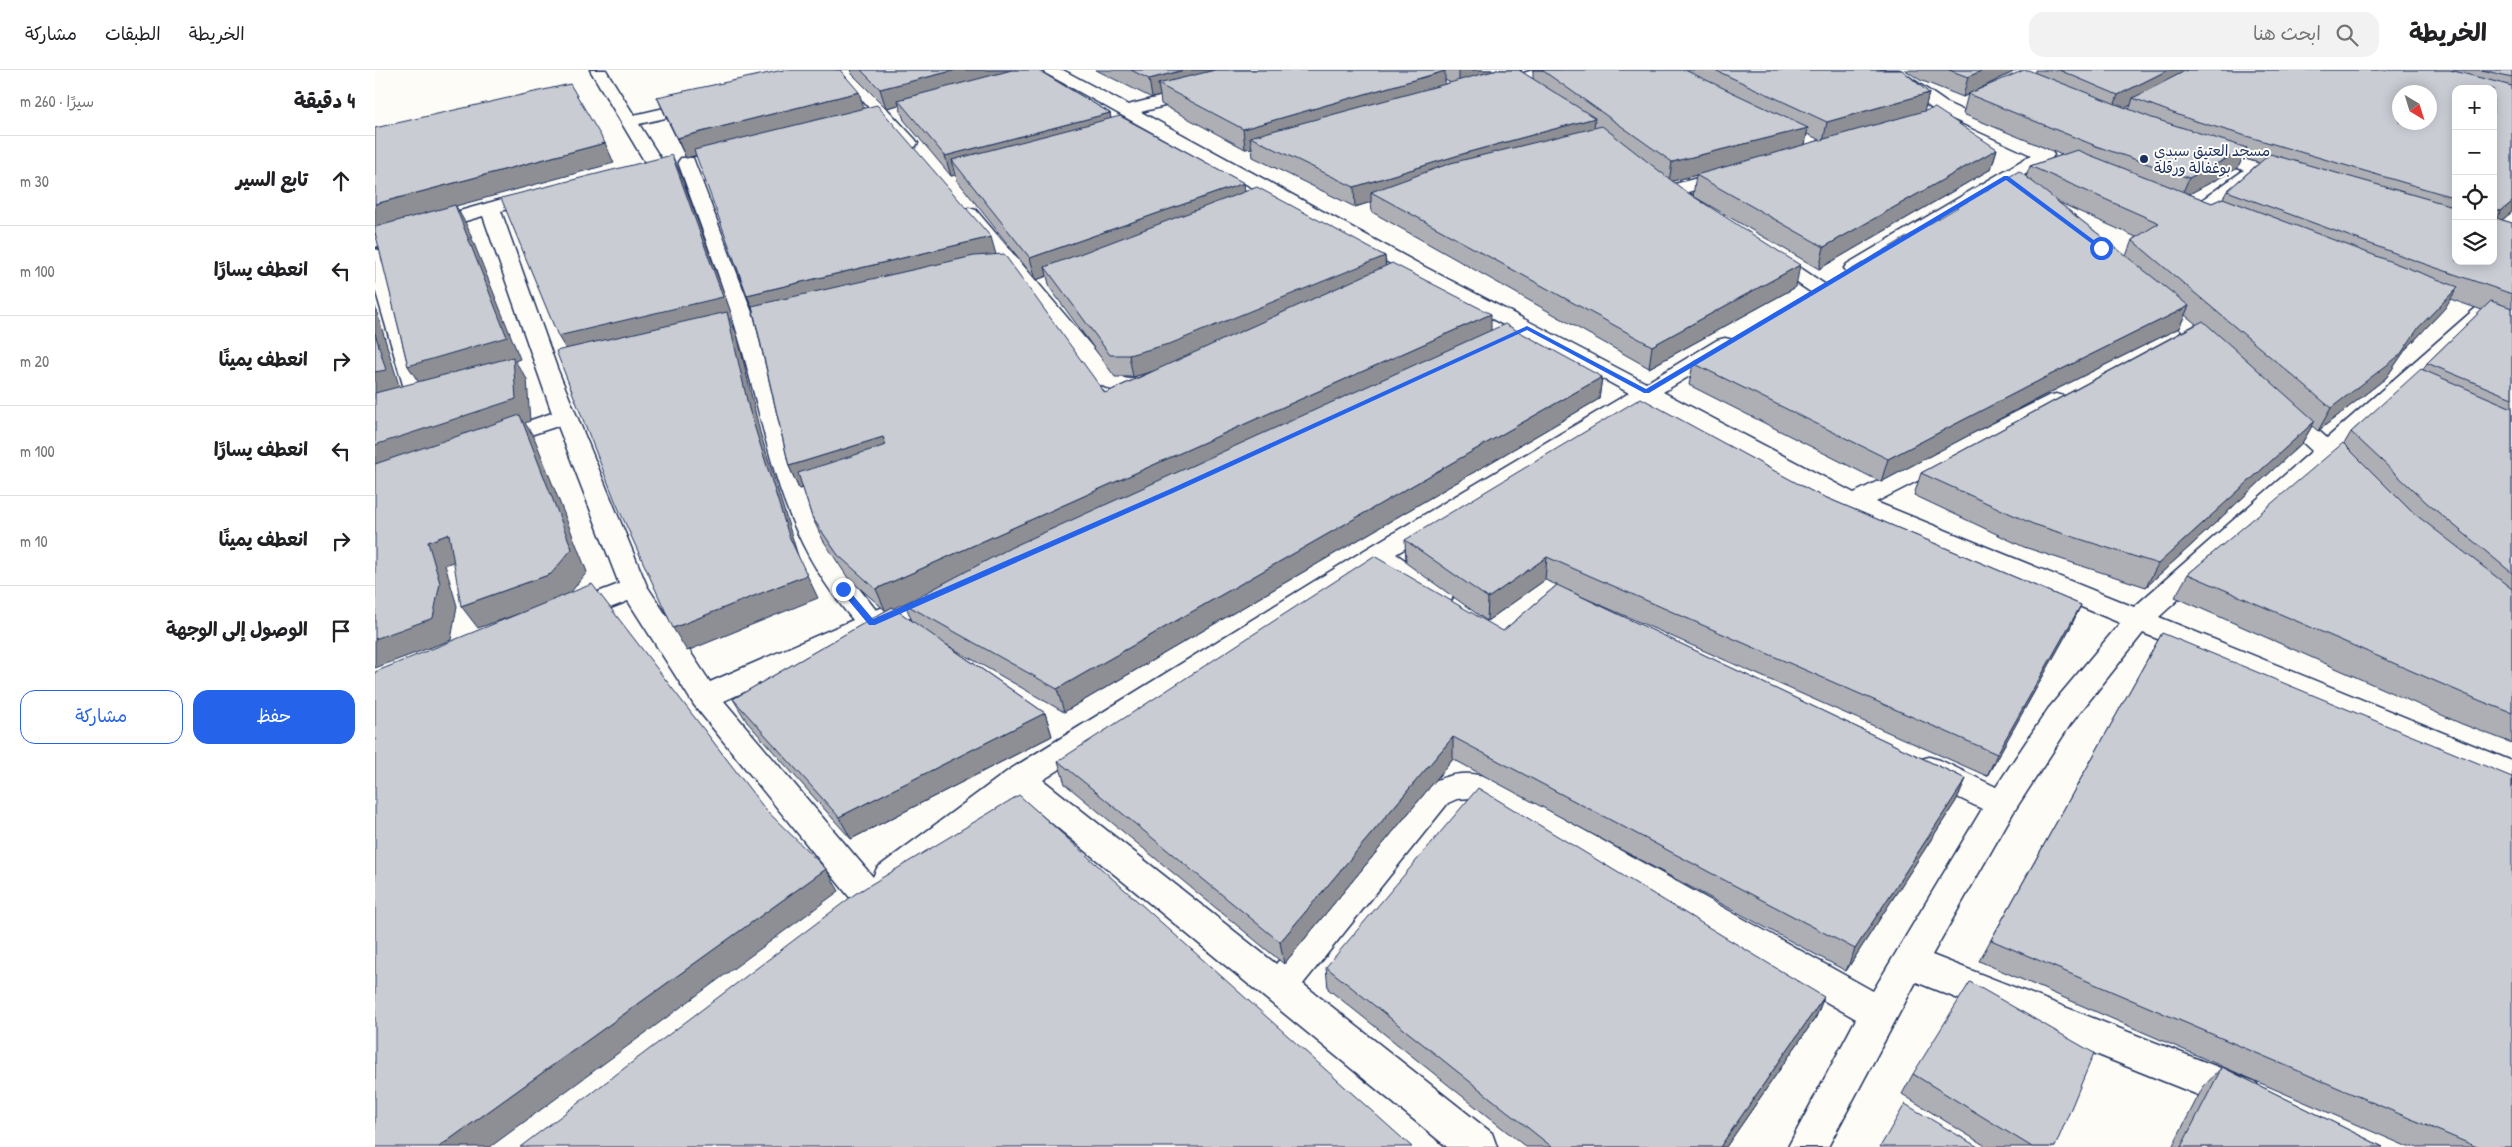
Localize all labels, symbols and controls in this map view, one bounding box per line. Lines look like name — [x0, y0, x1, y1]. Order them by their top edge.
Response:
search box — [2029, 12, 2379, 57]
text: الخريطة — [2409, 16, 2487, 48]
text: ابحث هنا — [2253, 20, 2321, 46]
text: مشاركة — [25, 21, 77, 46]
text: الطبقات — [105, 21, 161, 46]
text: الخريطة — [189, 21, 245, 46]
icon: search — [2333, 21, 2361, 49]
north arrow — [2392, 85, 2437, 130]
map controls — [2452, 85, 2497, 265]
button: + — [2452, 85, 2497, 130]
text: 4 دقيقة — [294, 86, 355, 115]
text: سيرًا · 260 m — [20, 90, 94, 112]
button: − — [2452, 130, 2497, 175]
place label: مسجد العتيق سبدي بوغفالة ورقلة — [2154, 140, 2270, 178]
marker: مسجد العتيق سبدي بوغفالة ورقلة — [2138, 153, 2150, 165]
text: تابع السير — [236, 166, 308, 192]
icon: ahead — [327, 167, 355, 195]
text: 30 m — [20, 170, 49, 192]
button: locate — [2452, 175, 2497, 220]
button: layers — [2452, 220, 2497, 265]
route start — [2090, 237, 2113, 260]
text: انعطف يسارًا — [214, 256, 308, 282]
icon: left — [327, 257, 355, 285]
text: 100 m — [20, 260, 55, 282]
text: انعطف يمينًا — [219, 346, 308, 372]
icon: right — [327, 347, 355, 375]
text: 20 m — [20, 350, 49, 372]
text: انعطف يسارًا — [214, 436, 308, 462]
icon: left — [327, 437, 355, 465]
text: 100 m — [20, 440, 55, 462]
text: انعطف يمينًا — [219, 526, 308, 552]
icon: right — [327, 527, 355, 555]
text: 10 m — [20, 530, 48, 552]
route end — [832, 578, 855, 601]
text: الوصول إلى الوجهة — [166, 616, 308, 642]
icon: arrive — [327, 617, 355, 645]
button: مشاركة — [20, 690, 183, 744]
button: حفظ — [193, 690, 355, 744]

